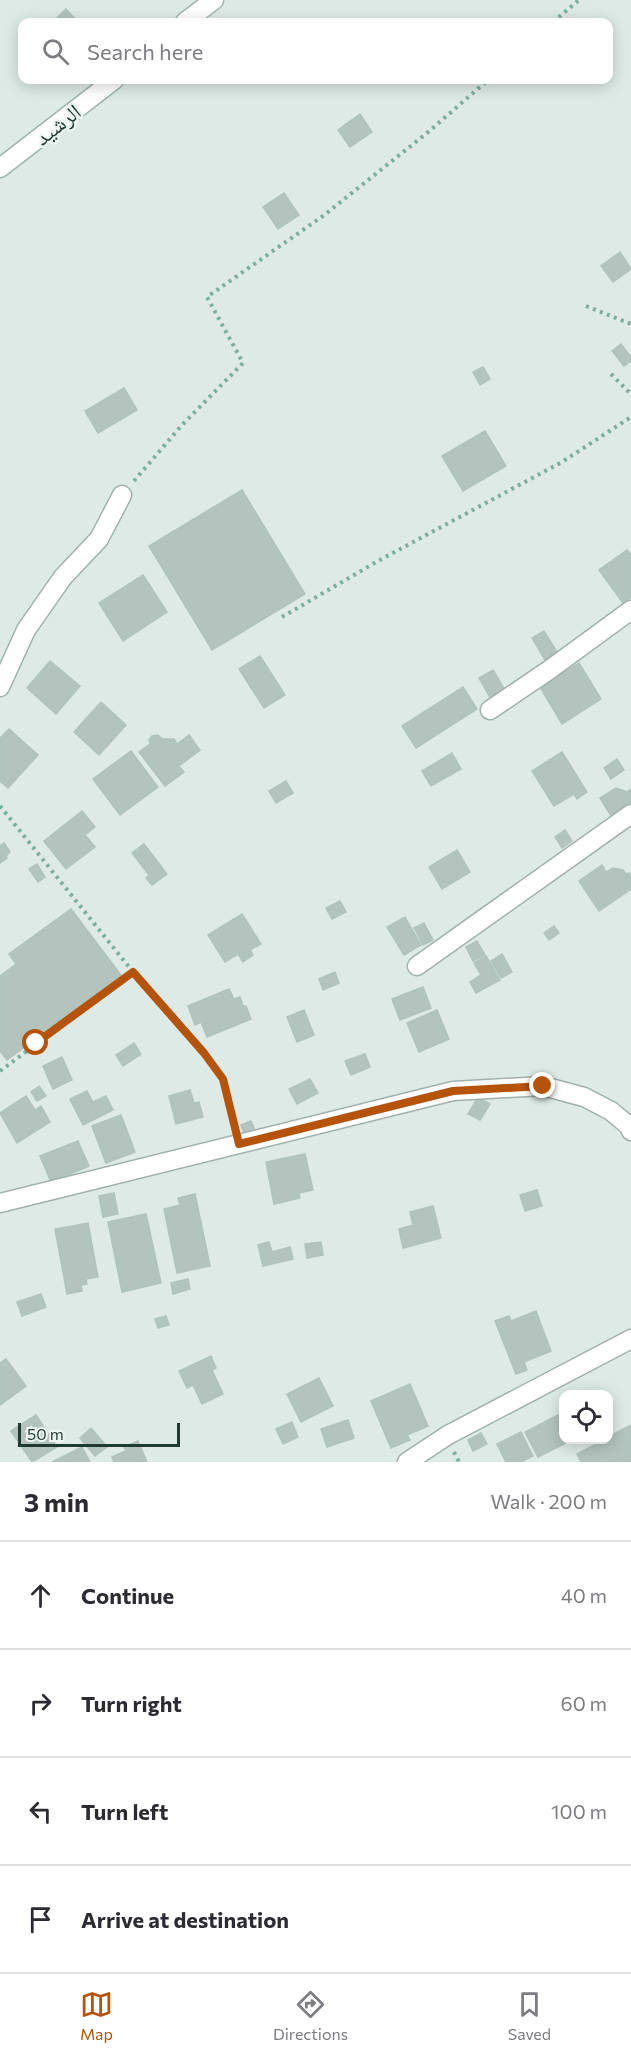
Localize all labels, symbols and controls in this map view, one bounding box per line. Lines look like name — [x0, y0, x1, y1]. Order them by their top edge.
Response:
search box — [18, 18, 613, 84]
icon: search — [39, 35, 72, 68]
text: Search here — [87, 38, 203, 65]
street label: الرشيد — [28, 97, 86, 151]
route start — [22, 1029, 48, 1055]
route end — [529, 1072, 555, 1098]
map controls — [559, 1390, 613, 1444]
button: locate — [559, 1390, 613, 1444]
scale bar — [18, 1420, 180, 1448]
text: 50 m — [27, 1424, 64, 1443]
text: 3 min — [24, 1486, 89, 1517]
text: Walk · 200 m — [490, 1489, 607, 1513]
icon: ahead — [24, 1579, 57, 1612]
text: Continue — [81, 1582, 174, 1609]
text: 40 m — [561, 1583, 607, 1607]
icon: right — [24, 1687, 57, 1720]
text: Turn right — [81, 1690, 182, 1717]
text: 60 m — [561, 1691, 607, 1715]
icon: left — [24, 1795, 57, 1828]
text: Turn left — [81, 1798, 168, 1825]
text: 100 m — [551, 1799, 607, 1823]
icon: arrive — [24, 1903, 57, 1936]
text: Arrive at destination — [81, 1906, 289, 1933]
tab: Map — [80, 1988, 113, 2043]
tab: Directions — [273, 1988, 348, 2043]
tab: Saved — [508, 1988, 551, 2043]

